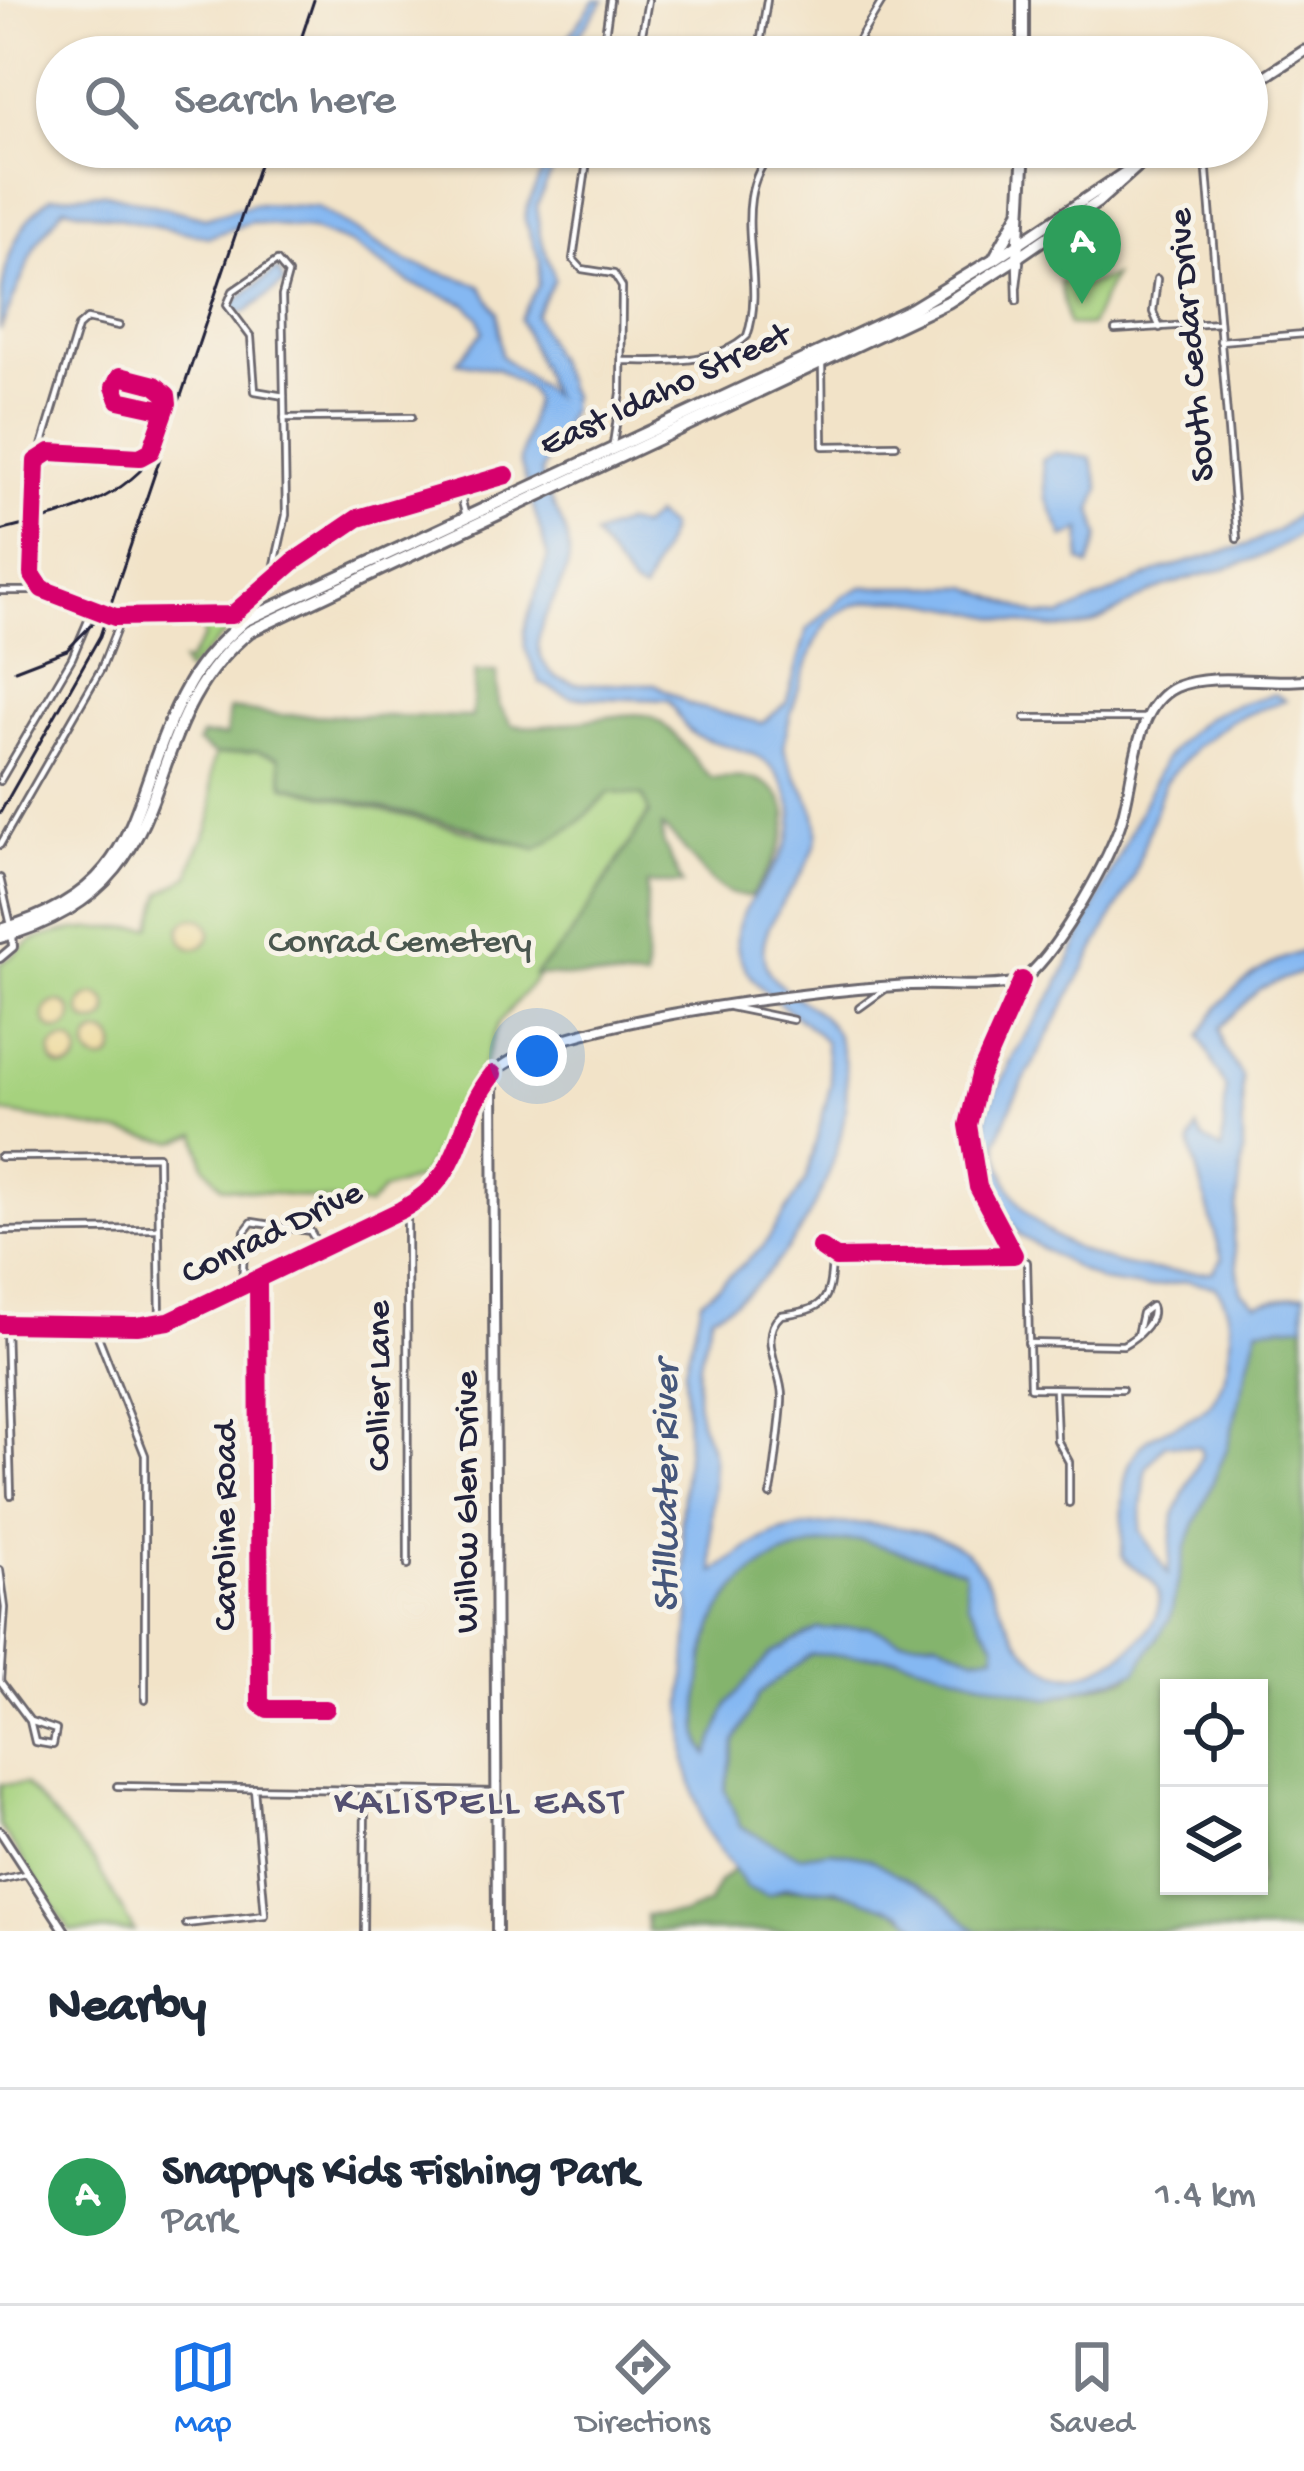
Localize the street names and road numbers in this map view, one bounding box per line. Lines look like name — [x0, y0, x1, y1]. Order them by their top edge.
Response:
street label: South Cedar Drive — [1161, 206, 1227, 483]
street label: East Idaho Street — [534, 314, 801, 469]
street label: Conrad Drive — [175, 1173, 371, 1297]
street label: Collier Lane — [360, 1300, 403, 1471]
street label: Willow Glen Drive — [448, 1370, 491, 1633]
street label: Caroline Road — [206, 1418, 249, 1631]

